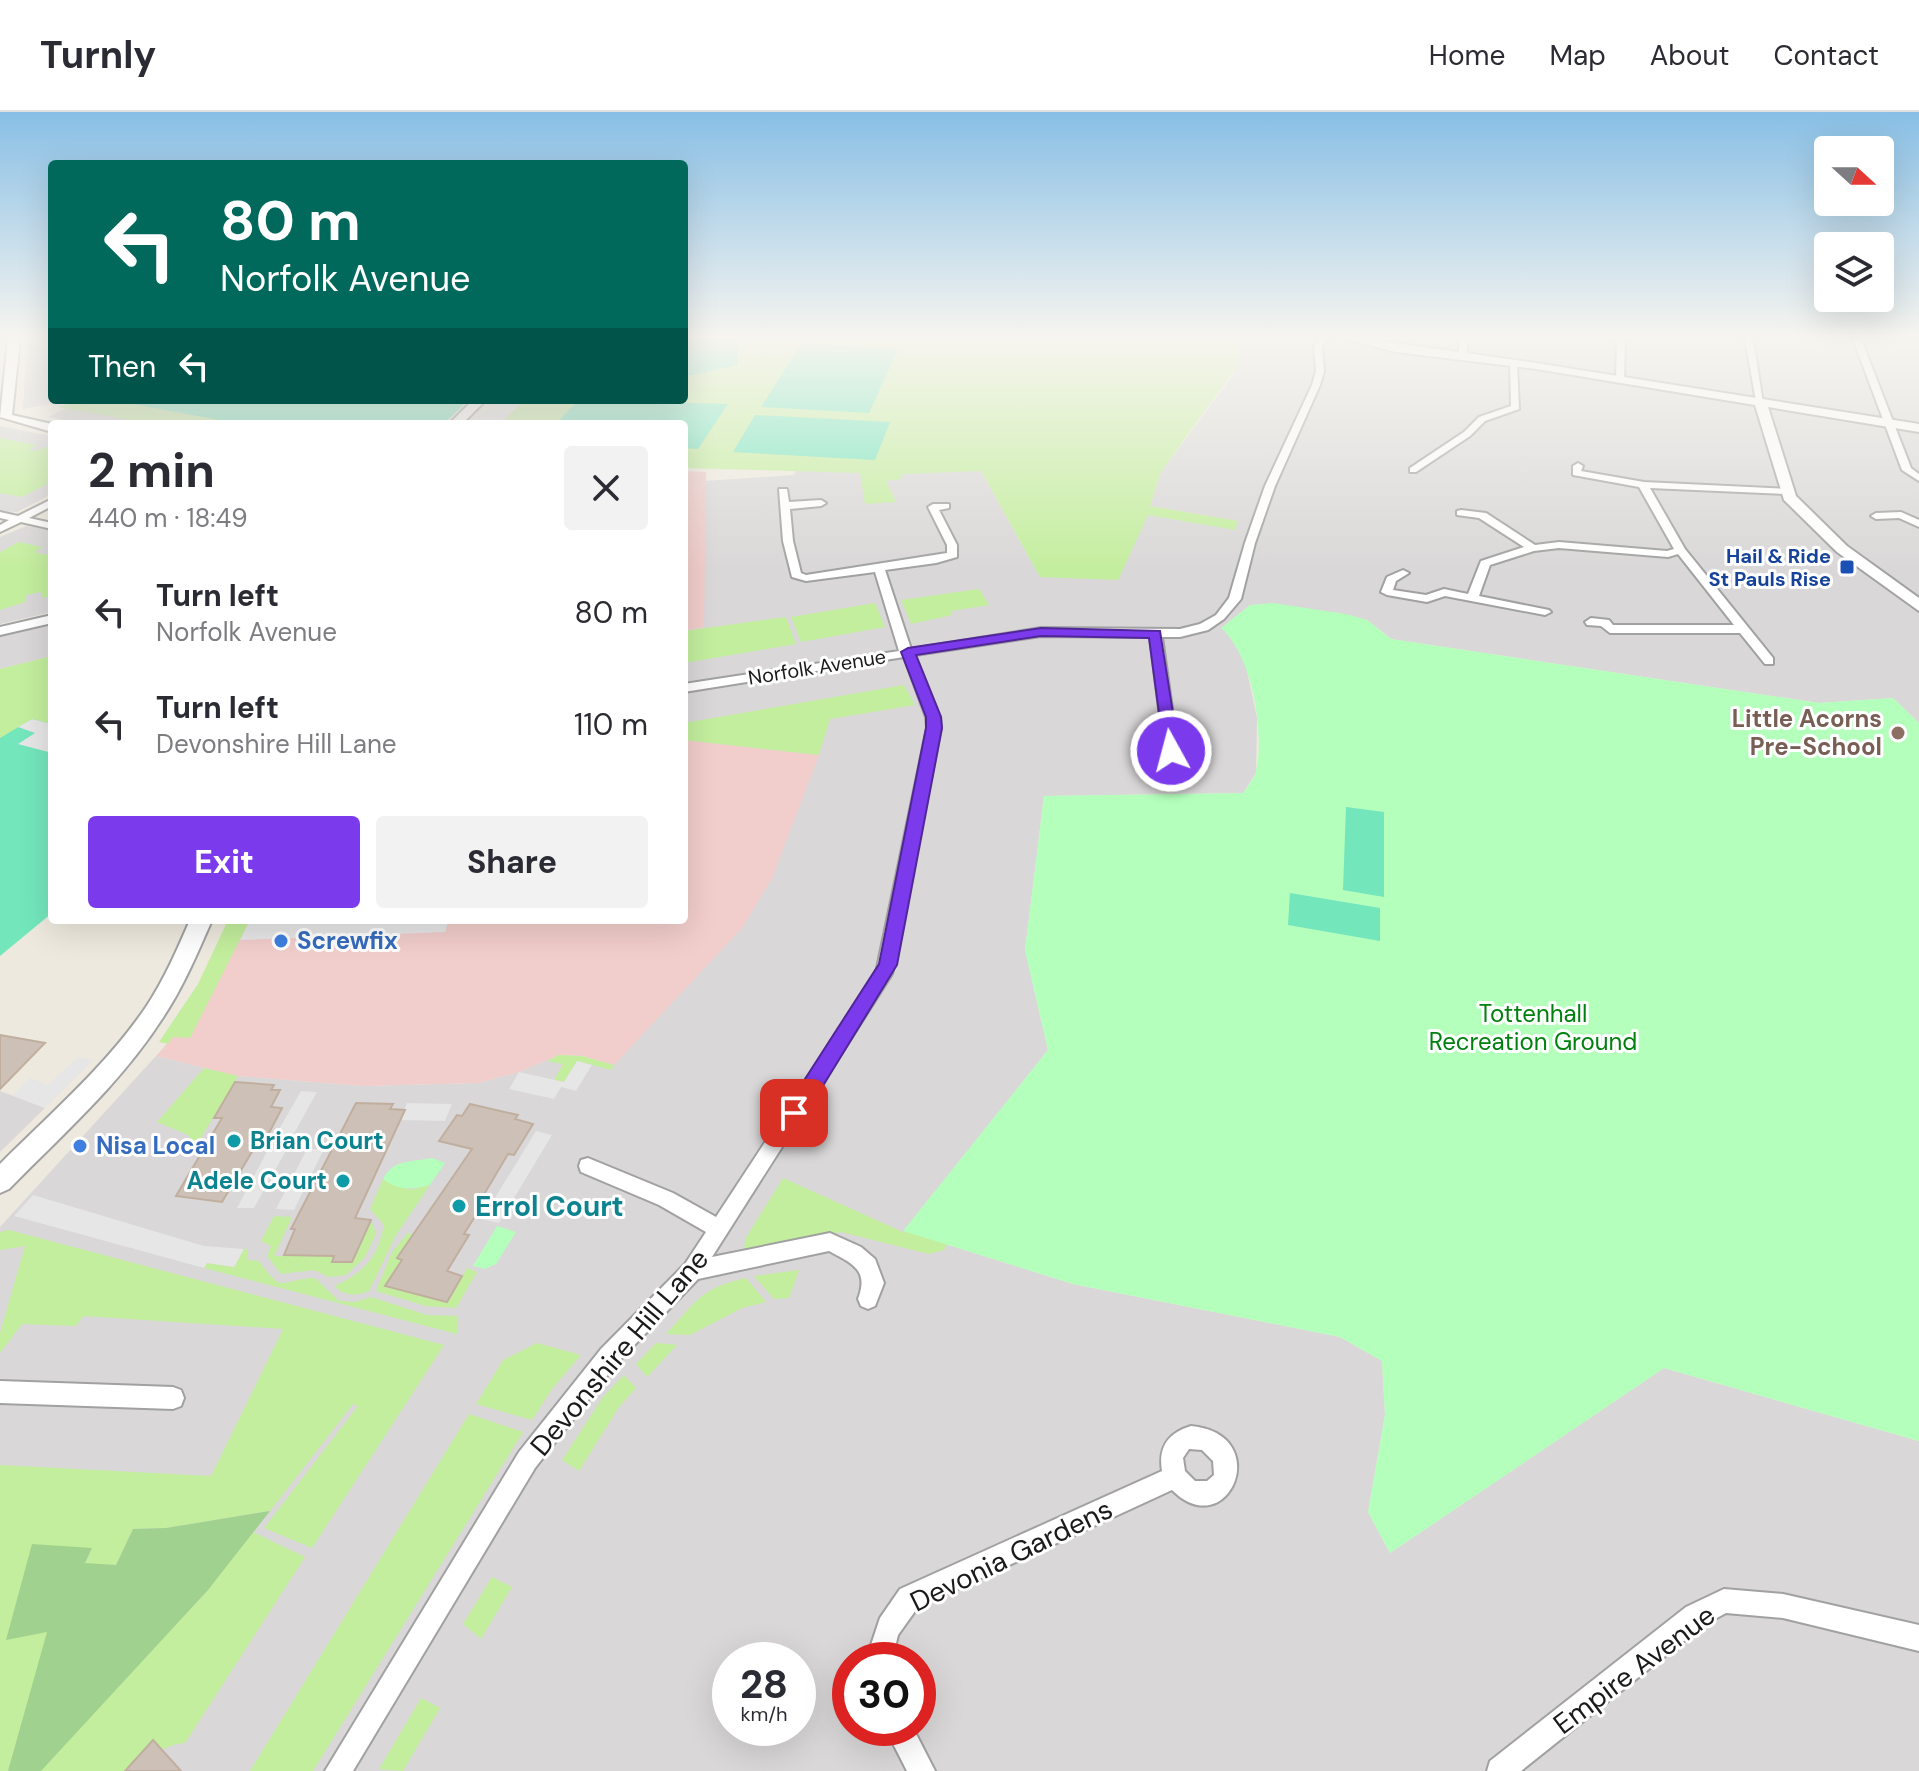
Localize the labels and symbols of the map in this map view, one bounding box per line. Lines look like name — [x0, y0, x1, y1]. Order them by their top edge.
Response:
north arrow — [1814, 136, 1894, 216]
place label: Hail & Ride St Pauls Rise — [1708, 543, 1831, 592]
marker: Hail & Ride St Pauls Rise — [1838, 558, 1856, 576]
street label: Norfolk Avenue — [746, 643, 888, 691]
place label: Little Acorns Pre-School — [1732, 703, 1882, 762]
position arrow — [1129, 709, 1213, 793]
marker: Little Acorns Pre-School — [1889, 724, 1907, 742]
place label: Screwfix — [297, 925, 398, 956]
marker: Screwfix — [272, 932, 290, 950]
park label: Tottenhall Recreation Ground — [1429, 998, 1637, 1057]
pin — [760, 1079, 828, 1147]
place label: Brian Court — [250, 1125, 384, 1156]
place label: Nisa Local — [96, 1130, 215, 1161]
marker: Brian Court — [225, 1132, 243, 1150]
marker: Nisa Local — [71, 1137, 89, 1155]
place label: Adele Court — [187, 1165, 327, 1196]
marker: Adele Court — [334, 1172, 352, 1190]
place label: Errol Court — [475, 1188, 624, 1225]
marker: Errol Court — [450, 1197, 468, 1215]
street label: Devonshire Hill Lane — [522, 1241, 717, 1463]
street label: Devonia Gardens — [904, 1490, 1118, 1620]
street label: Empire Avenue — [1546, 1596, 1723, 1742]
speed limit sign: 30 — [832, 1642, 936, 1746]

